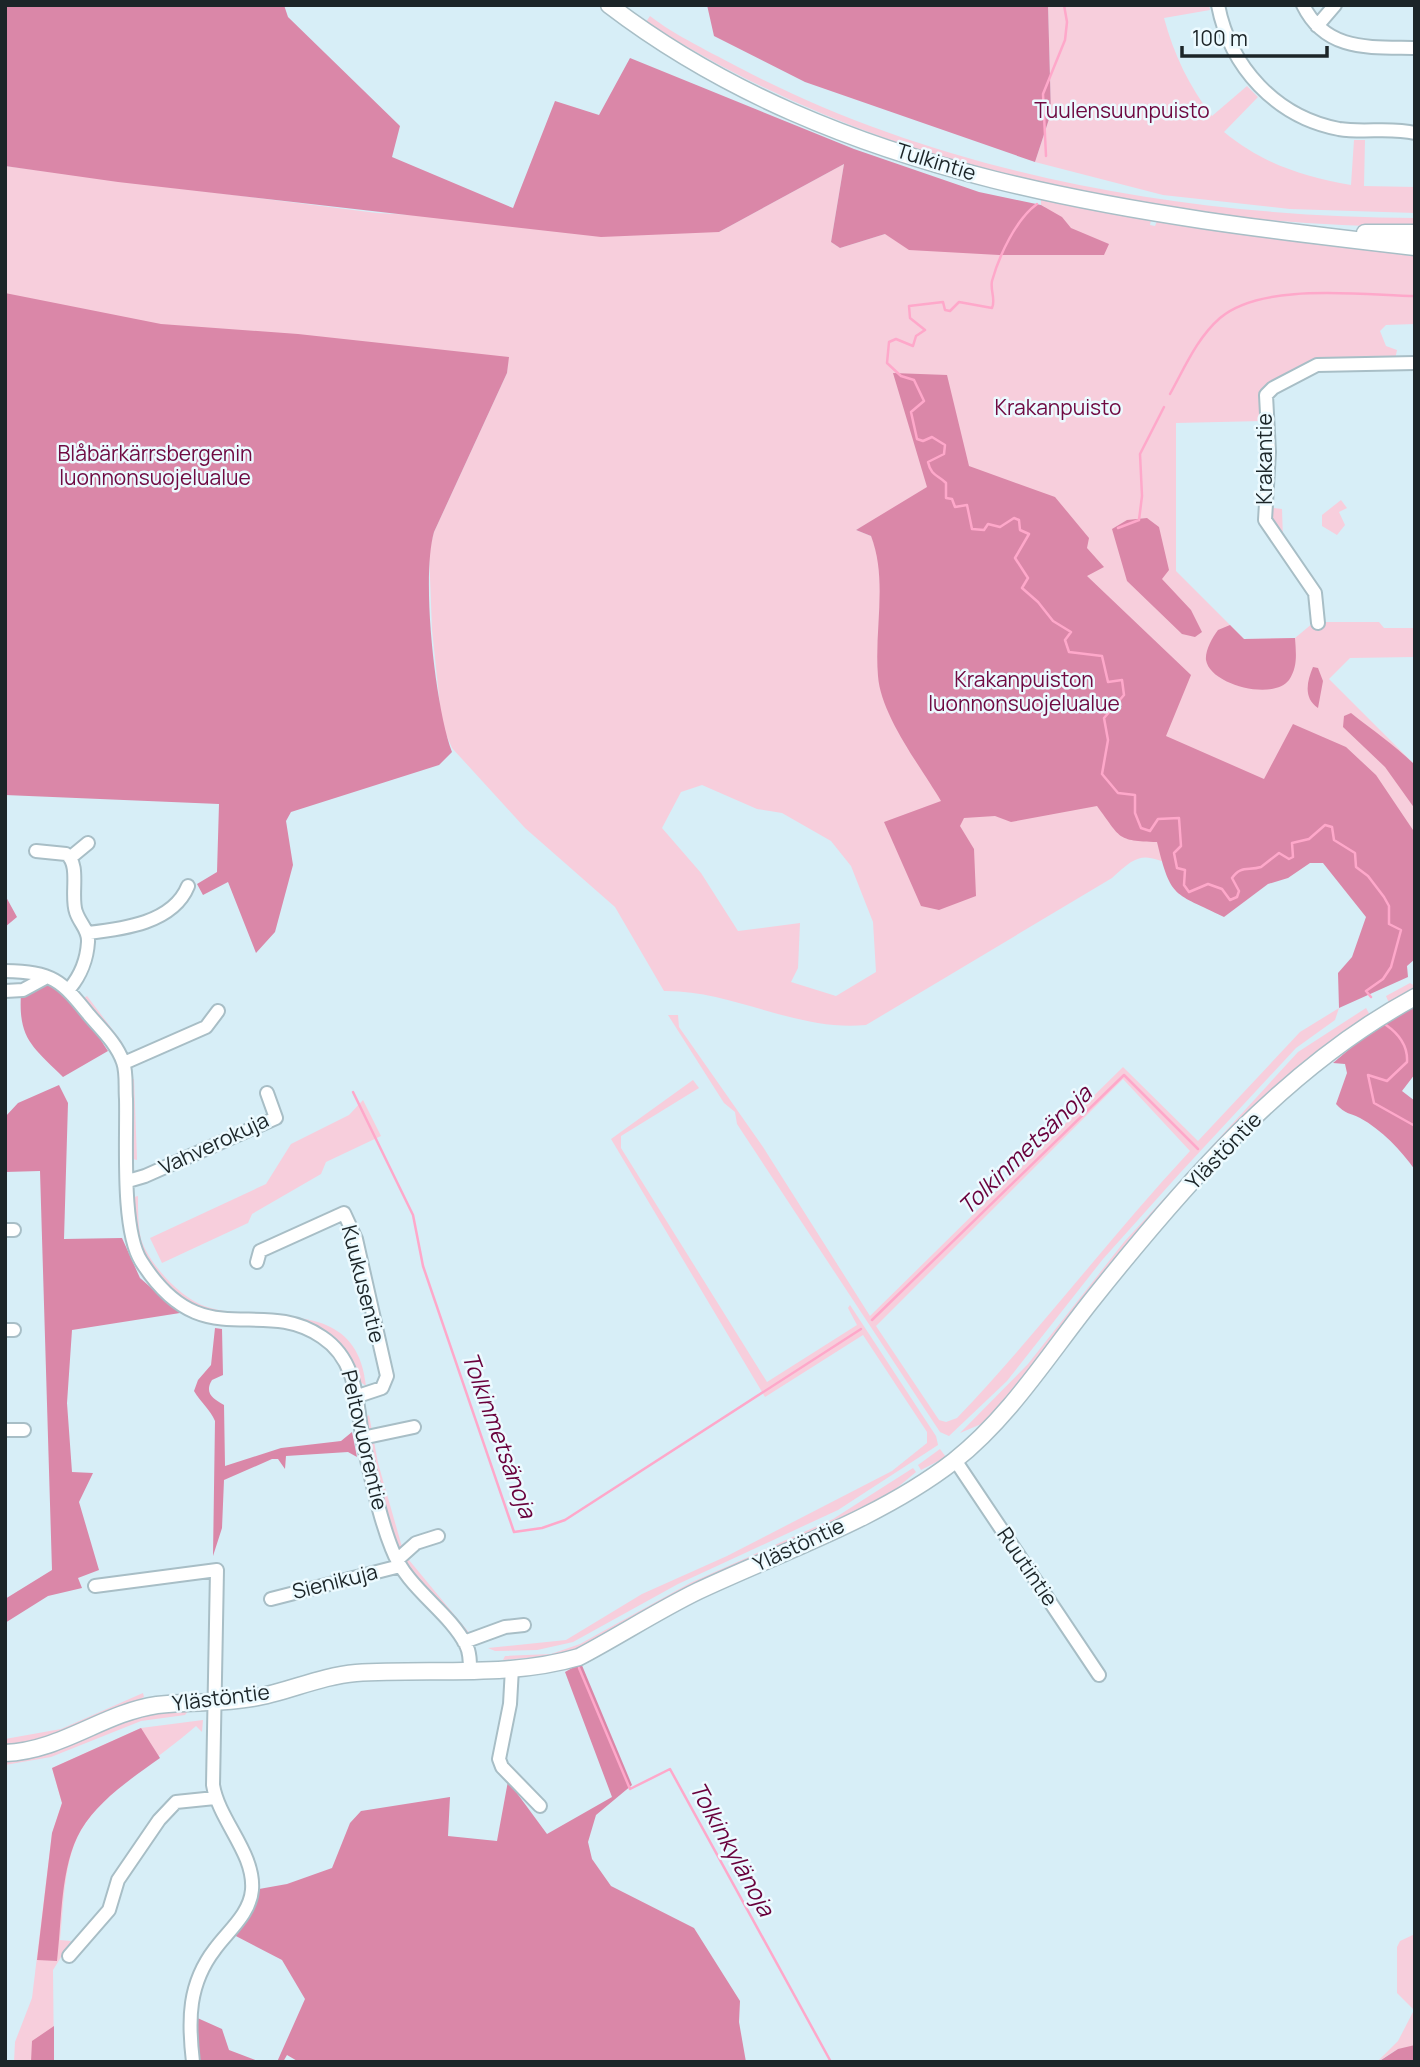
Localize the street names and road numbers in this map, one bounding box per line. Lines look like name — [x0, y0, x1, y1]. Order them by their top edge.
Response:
street label: Tulkintie — [893, 136, 980, 186]
street label: Krakantie — [1250, 413, 1278, 505]
street label: Vahverokuja — [154, 1105, 273, 1181]
street label: Ylästöntie — [1179, 1105, 1267, 1195]
street label: Kuukusentie — [336, 1222, 392, 1346]
street label: Peltovuorentie — [335, 1367, 395, 1512]
street label: Ylästöntie — [748, 1511, 849, 1577]
street label: Ruutintie — [991, 1521, 1064, 1611]
street label: Sienikuja — [289, 1557, 380, 1605]
street label: Ylästöntie — [171, 1677, 271, 1717]

